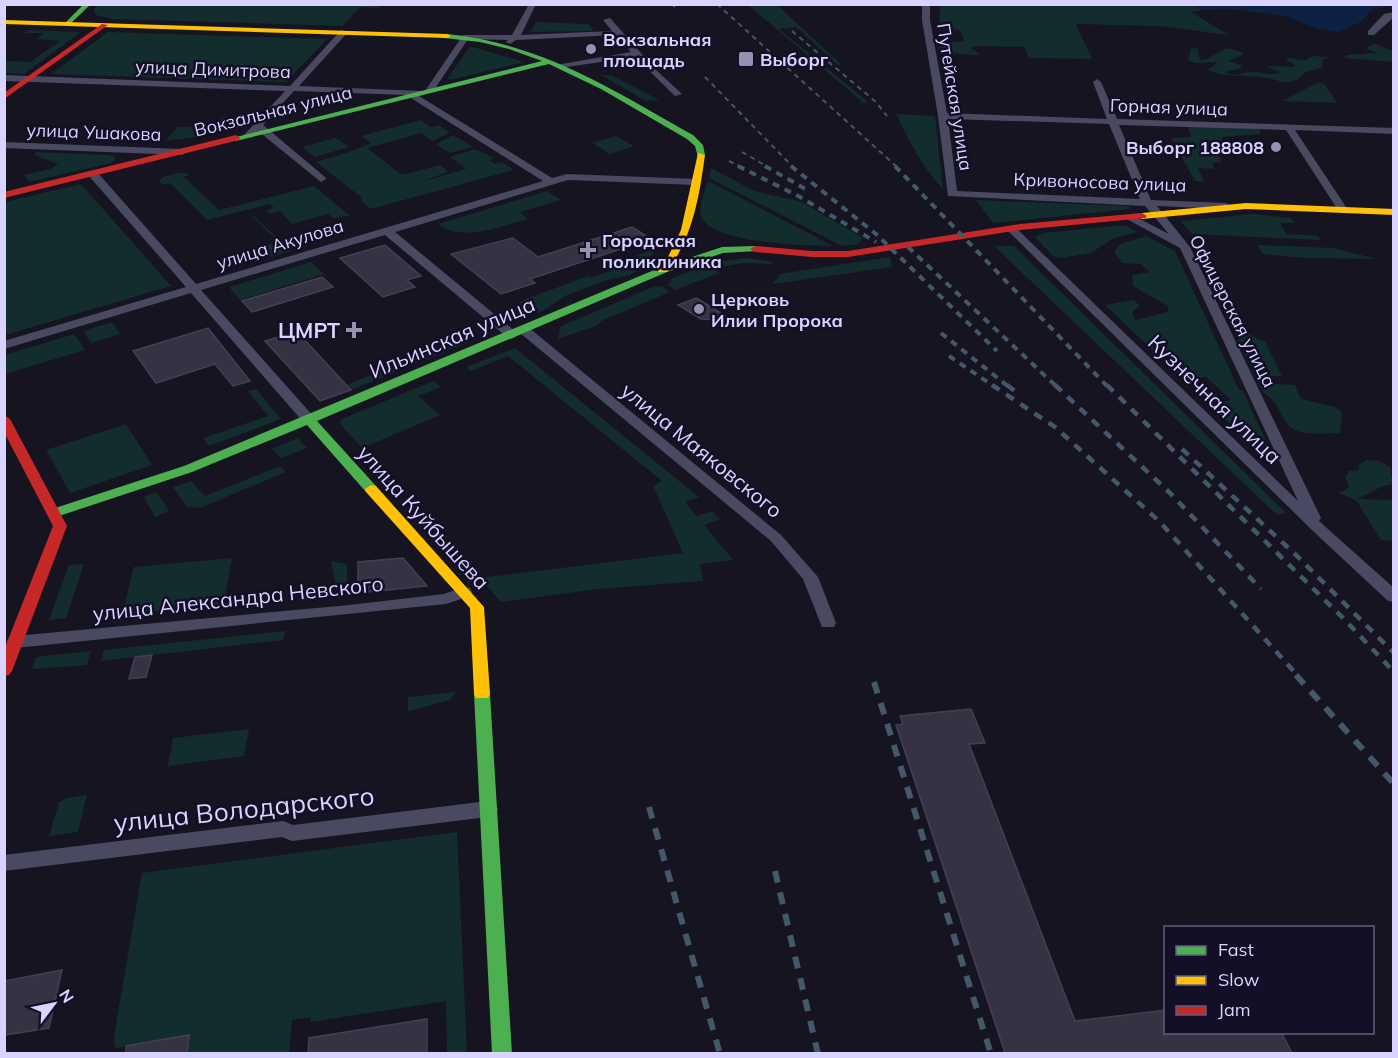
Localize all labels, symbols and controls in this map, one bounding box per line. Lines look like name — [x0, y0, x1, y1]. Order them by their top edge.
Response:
street label: Путейская улица — [932, 22, 978, 172]
place label: Вокзальная площадь — [603, 28, 711, 72]
marker: Вокзальная площадь — [584, 42, 598, 56]
place label: Выборг — [760, 48, 829, 71]
marker: Выборг — [737, 50, 755, 68]
street label: улица Димитрова — [135, 55, 291, 83]
street label: Вокзальная улица — [192, 80, 354, 142]
street label: Горная улица — [1110, 93, 1228, 121]
street label: улица Ушакова — [26, 118, 162, 146]
place label: Выборг 188808 — [1126, 136, 1264, 159]
marker: Выборг 188808 — [1269, 140, 1283, 154]
street label: Кривоносова улица — [1013, 167, 1187, 197]
street label: улица Акулова — [214, 214, 346, 274]
place label: Городская поликлиника — [602, 229, 722, 273]
street label: Офицерская улица — [1185, 231, 1281, 391]
marker: Городская поликлиника — [579, 241, 597, 259]
place label: Церковь Илии Пророка — [711, 288, 843, 332]
street label: Ильинская улица — [365, 290, 539, 384]
marker: Церковь Илии Пророка — [692, 302, 706, 316]
place label: ЦМРТ — [278, 317, 340, 343]
marker: ЦМРТ — [345, 321, 363, 339]
street label: Кузнечная улица — [1143, 329, 1287, 469]
street label: улица Маяковского — [616, 377, 788, 523]
street label: улица Куйбышева — [352, 440, 496, 594]
street label: улица Александра Невского — [91, 570, 385, 626]
street label: улица Володарского — [112, 779, 376, 839]
legend — [1164, 926, 1374, 1034]
text: Fast — [1218, 938, 1254, 961]
text: Slow — [1218, 968, 1260, 991]
north arrow — [24, 974, 84, 1034]
text: N — [55, 986, 78, 1006]
text: Jam — [1218, 998, 1251, 1021]

